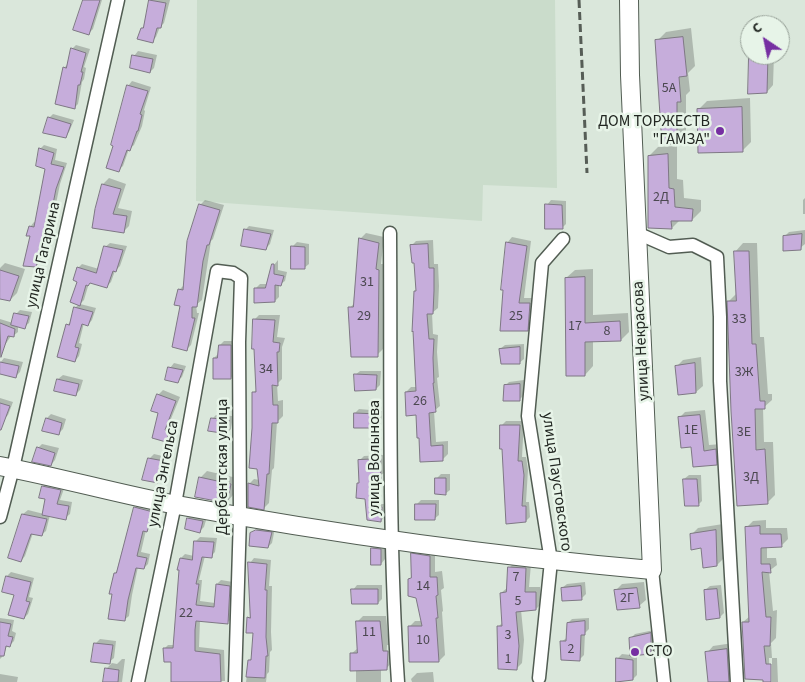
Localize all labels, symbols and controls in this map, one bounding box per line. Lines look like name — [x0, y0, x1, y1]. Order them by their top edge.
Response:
north arrow — [740, 15, 790, 65]
text: С — [748, 18, 766, 39]
house number: 5А — [662, 81, 676, 97]
place label: ДОМ ТОРЖЕСТВ "ГАМЗА" — [598, 112, 710, 150]
marker: ДОМ ТОРЖЕСТВ "ГАМЗА" — [714, 125, 726, 137]
house number: 2Д — [653, 190, 669, 206]
street label: улица Гагарина — [22, 200, 66, 310]
house number: 31 — [360, 275, 374, 291]
street label: улица Некрасова — [629, 281, 655, 401]
house number: 29 — [357, 309, 371, 325]
house number: 25 — [509, 309, 523, 325]
house number: 3З — [732, 312, 746, 328]
house number: 17 — [568, 319, 582, 335]
house number: 8 — [604, 324, 610, 340]
house number: 34 — [259, 362, 273, 378]
house number: 3Ж — [735, 365, 753, 381]
house number: 26 — [413, 394, 427, 410]
street label: Дербентская улица — [213, 399, 233, 535]
street label: улица Волынова — [365, 400, 385, 516]
street label: улица Паустовского — [537, 411, 575, 553]
street label: улица Энгельса — [144, 419, 184, 529]
house number: 1Е — [684, 423, 698, 439]
house number: 3Е — [737, 425, 751, 441]
house number: 3Д — [743, 470, 759, 486]
house number: 7 — [513, 570, 519, 586]
house number: 14 — [416, 579, 430, 595]
house number: 2Г — [620, 591, 634, 607]
house number: 5 — [515, 594, 521, 610]
house number: 22 — [179, 606, 193, 622]
house number: 11 — [362, 625, 376, 641]
house number: 3 — [505, 628, 511, 644]
house number: 10 — [416, 633, 430, 649]
house number: 2 — [568, 642, 574, 658]
place label: СТО — [645, 642, 673, 662]
marker: СТО — [629, 646, 641, 658]
house number: 1 — [505, 652, 511, 668]

